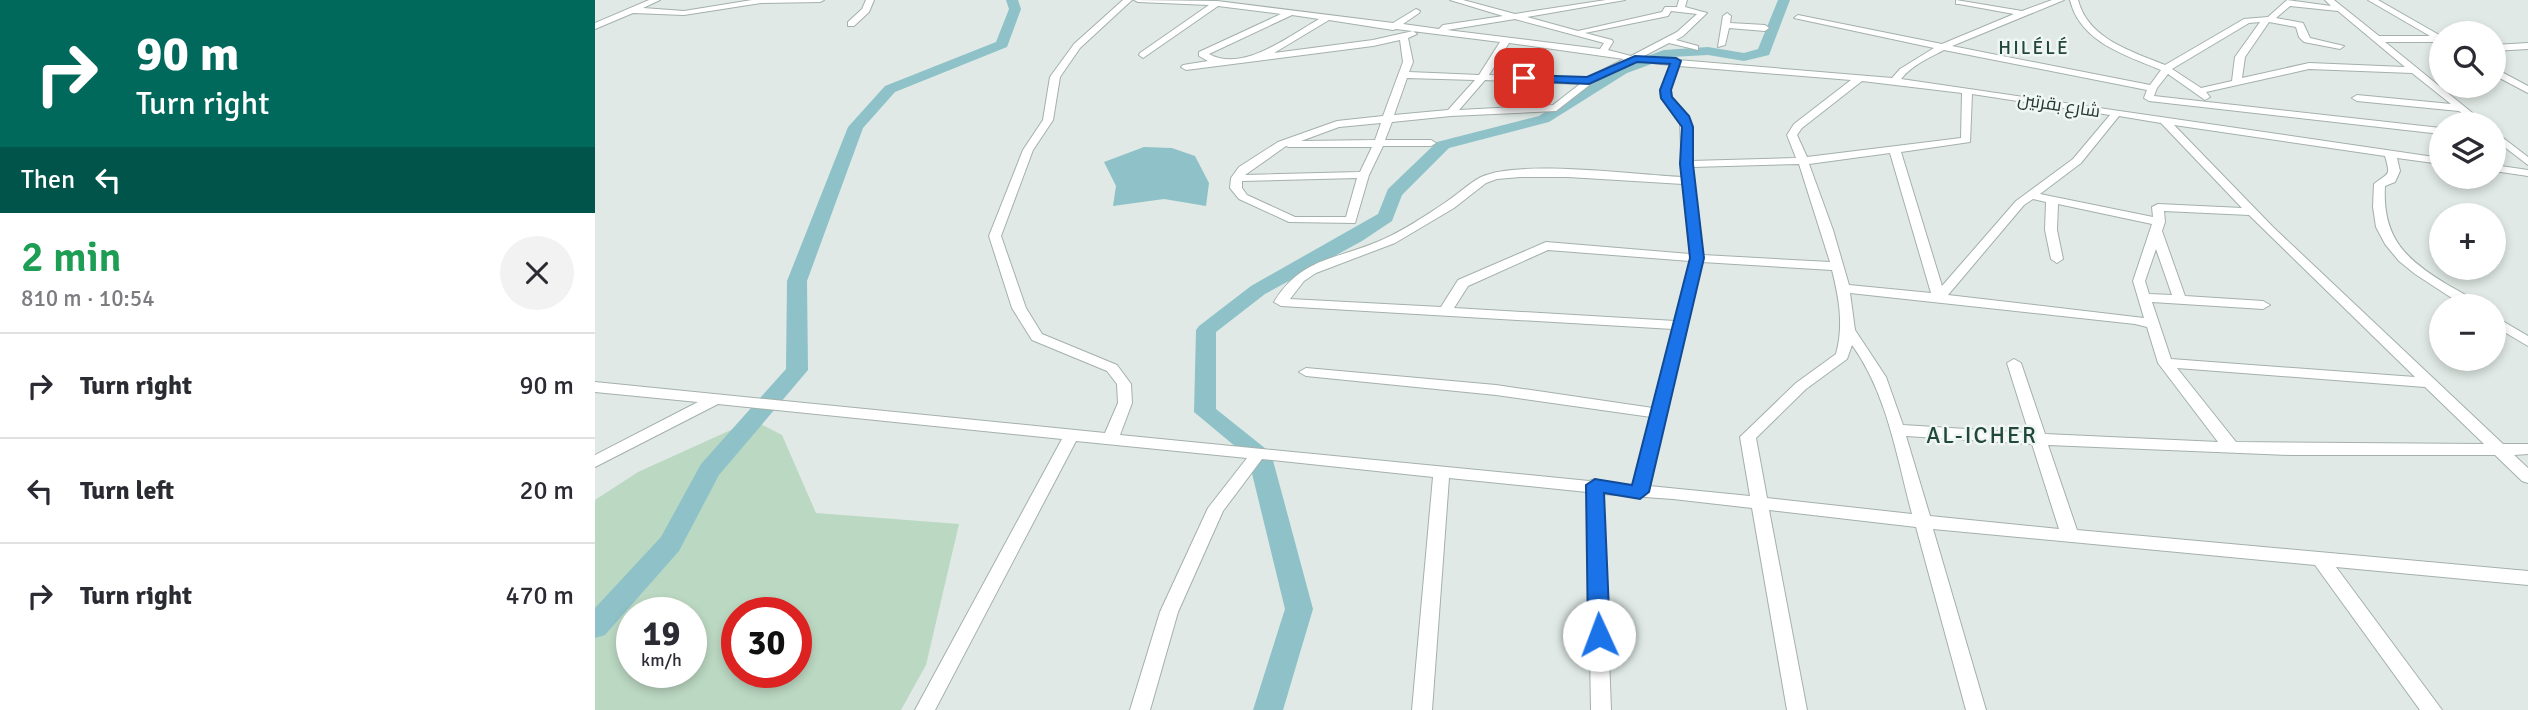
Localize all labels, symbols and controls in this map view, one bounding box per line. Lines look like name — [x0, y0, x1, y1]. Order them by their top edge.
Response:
map controls — [2429, 21, 2506, 371]
button: search — [2429, 21, 2506, 98]
text: 90 m — [136, 24, 239, 84]
icon: right — [21, 28, 112, 119]
district label: HILÉLÉ — [1998, 36, 2070, 60]
pin — [1494, 48, 1554, 108]
icon: arrive — [1505, 59, 1543, 97]
text: Turn right — [136, 84, 269, 123]
street label: شارع بقرتين — [2016, 88, 2102, 123]
button: layers — [2429, 112, 2506, 189]
icon: left — [89, 161, 127, 199]
text: Then — [21, 164, 75, 196]
button: + — [2429, 203, 2506, 280]
text: 2 min — [21, 232, 122, 283]
button: close — [500, 236, 574, 310]
text: 810 m · 10:54 — [21, 284, 155, 313]
button: − — [2429, 294, 2506, 371]
icon: right — [21, 367, 59, 405]
text: Turn right — [80, 370, 192, 402]
text: 90 m — [519, 370, 574, 402]
district label: AL-ICHER — [1926, 421, 2038, 450]
icon: left — [21, 472, 59, 510]
text: Turn left — [80, 475, 174, 507]
text: 20 m — [519, 475, 574, 507]
icon: right — [21, 577, 59, 615]
text: Turn right — [80, 580, 192, 612]
text: 470 m — [505, 580, 574, 612]
speed limit sign: 30 — [721, 597, 812, 688]
position arrow — [1562, 598, 1636, 672]
text: 19 — [643, 612, 680, 655]
text: km/h — [641, 649, 682, 671]

